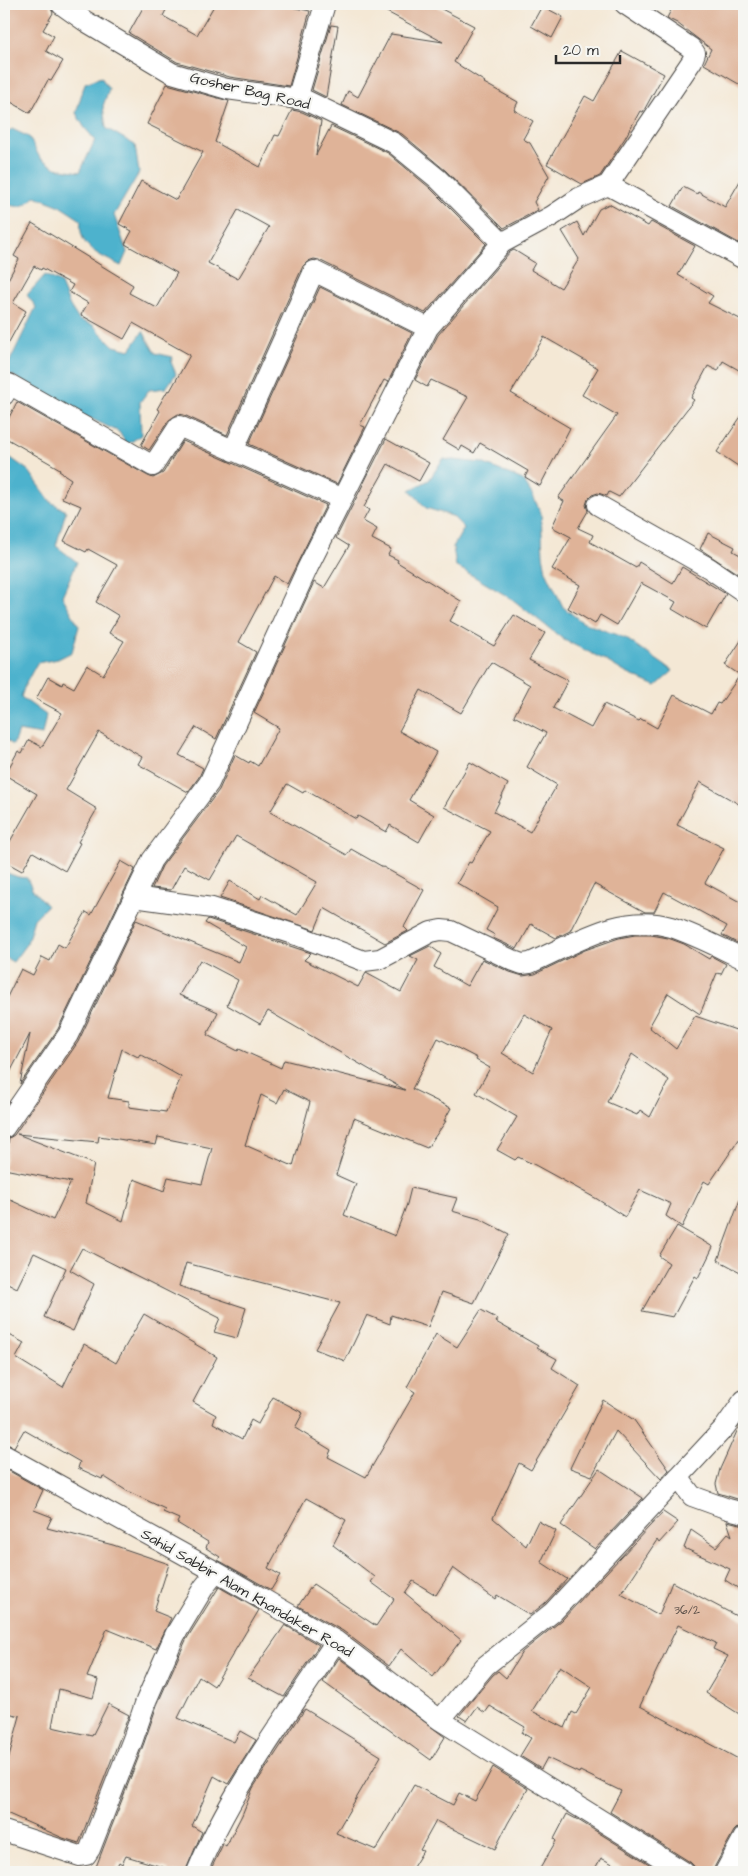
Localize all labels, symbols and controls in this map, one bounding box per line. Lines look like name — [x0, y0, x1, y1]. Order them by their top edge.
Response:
scale bar — [556, 32, 619, 64]
text: 20 m — [563, 40, 599, 61]
street label: Gosher Bag Road — [188, 67, 312, 116]
street label: Sahid Sabbir Alam Khandaker Road — [137, 1523, 357, 1663]
house number: 36/2 — [674, 1602, 700, 1619]

